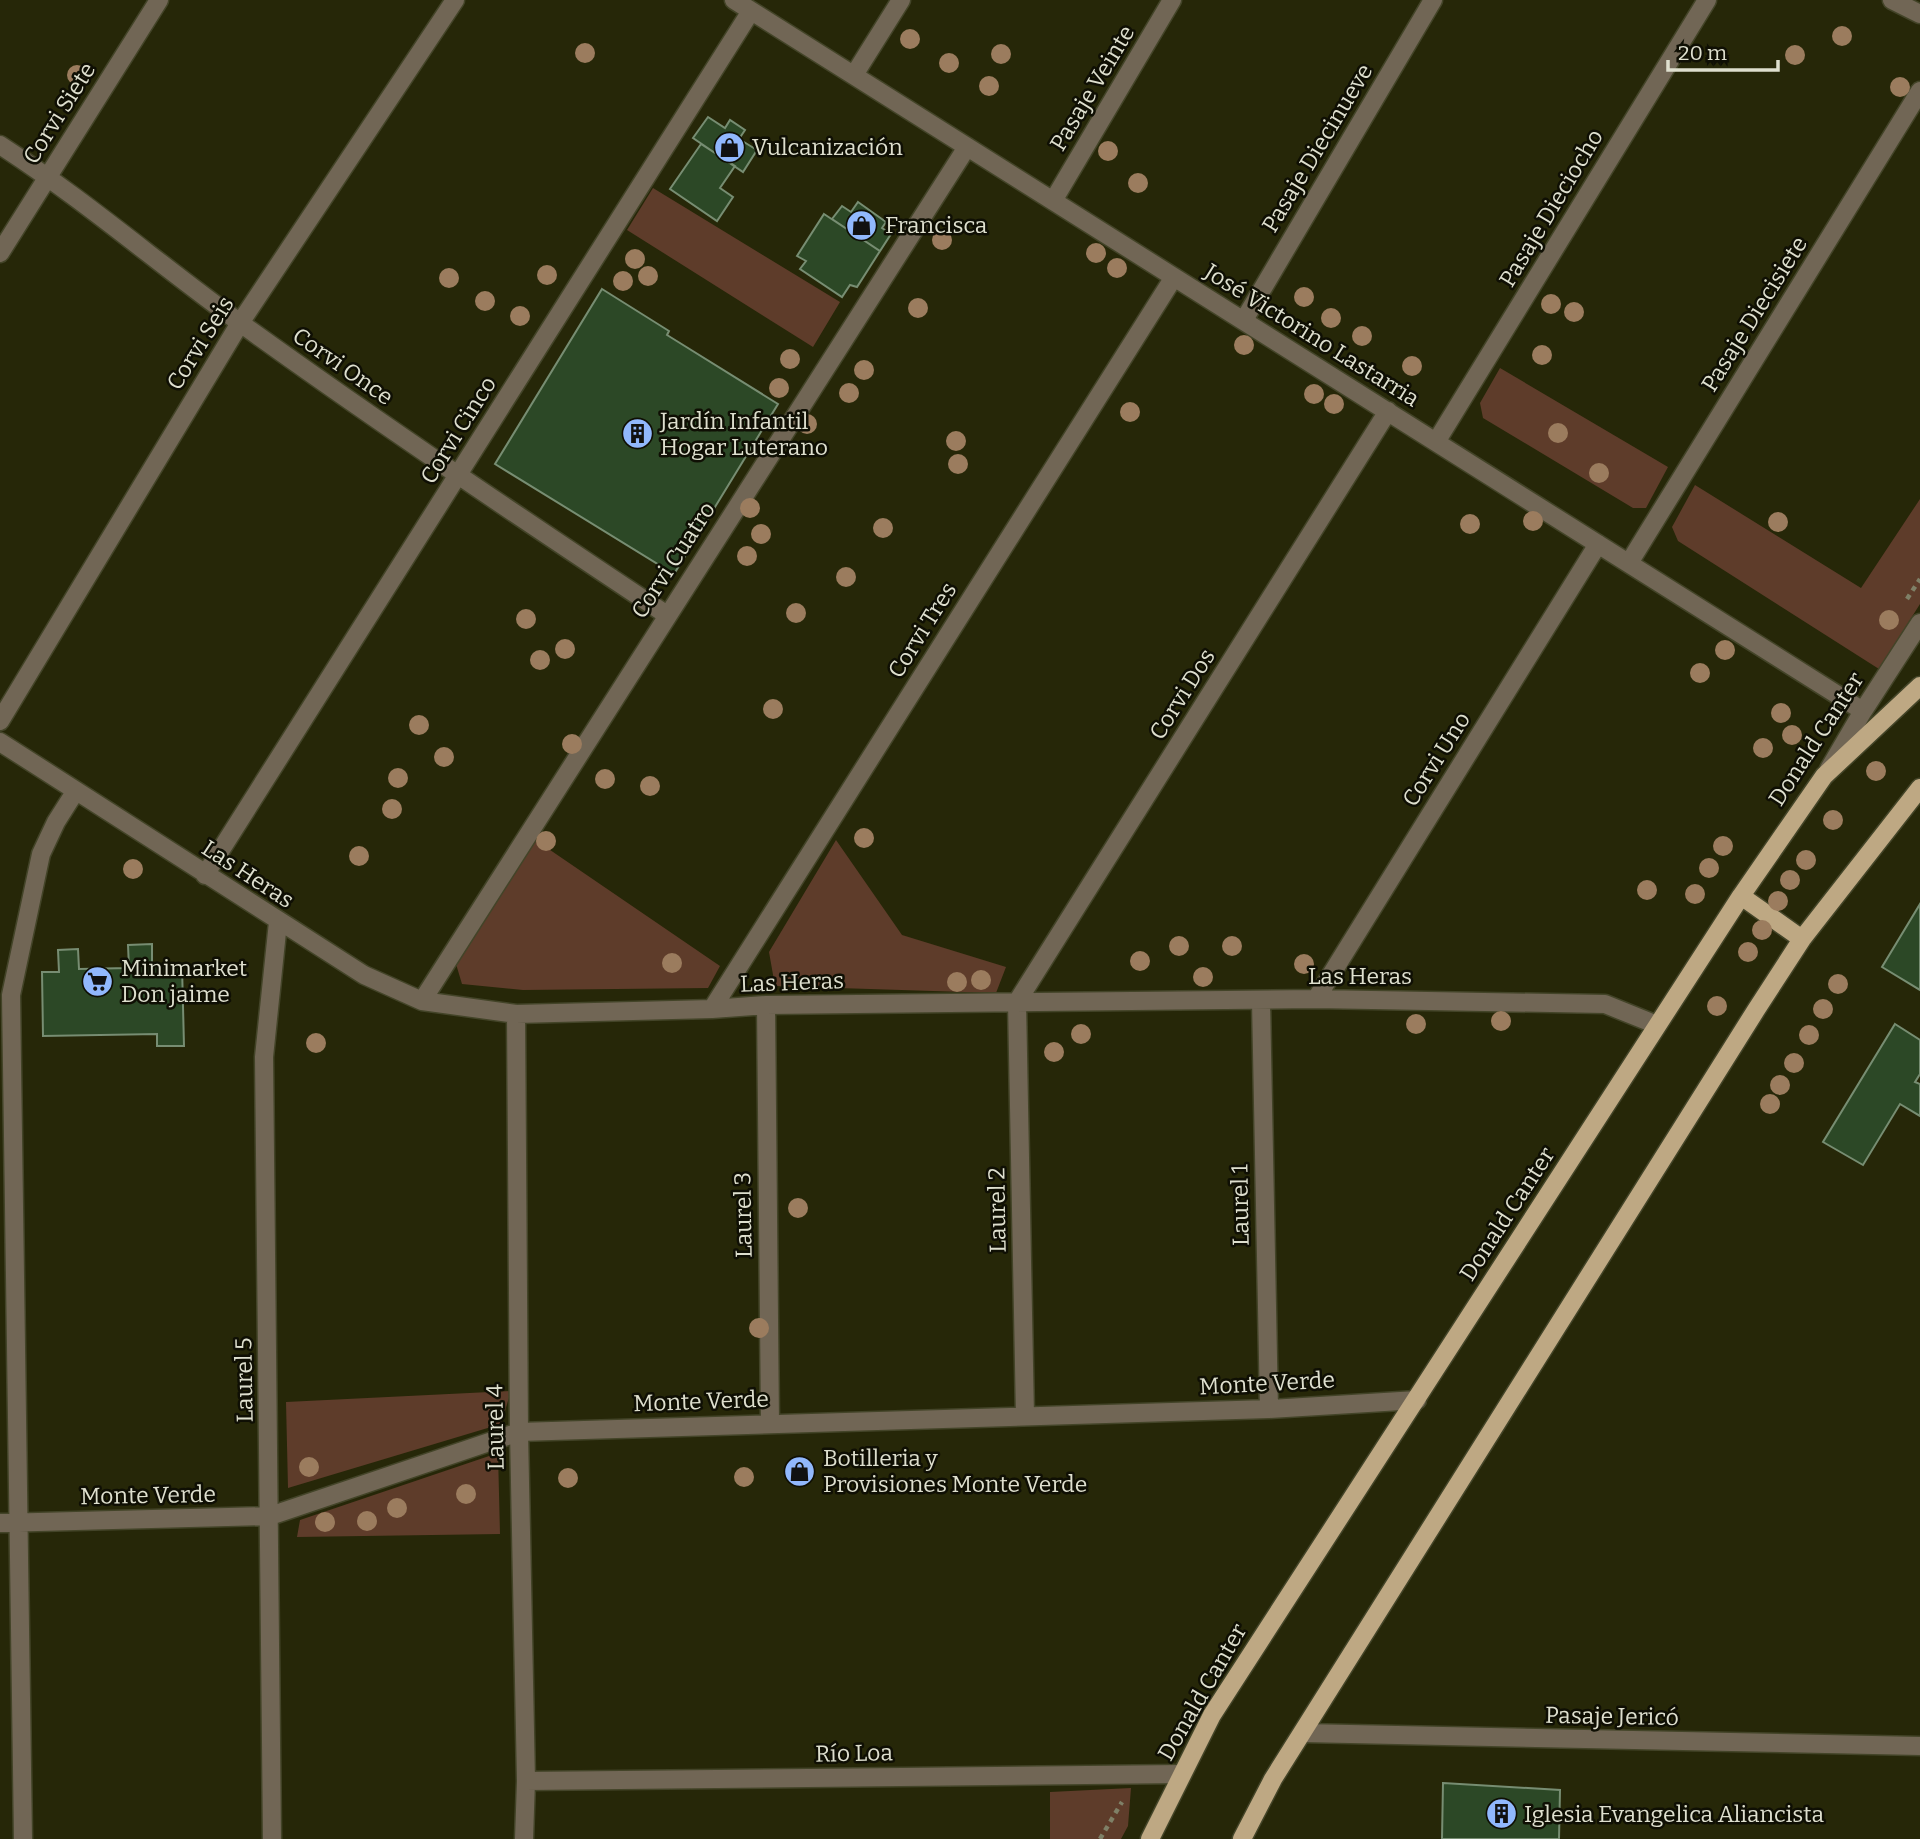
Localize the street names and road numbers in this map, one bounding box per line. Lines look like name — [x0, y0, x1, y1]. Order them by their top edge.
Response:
street label: Pasaje Veinte — [1044, 20, 1140, 156]
street label: Corvi Siete — [17, 57, 101, 169]
street label: Pasaje Diecinueve — [1256, 59, 1378, 237]
street label: Pasaje Dieciocho — [1493, 124, 1609, 292]
street label: Pasaje Diecisiete — [1695, 231, 1813, 397]
street label: José Victorino Lastarria — [1199, 257, 1425, 413]
street label: Corvi Seis — [160, 291, 240, 395]
street label: Corvi Once — [287, 321, 399, 411]
street label: Corvi Cinco — [414, 371, 502, 489]
street label: Corvi Cuatro — [625, 496, 721, 624]
street label: Corvi Tres — [882, 577, 962, 683]
street label: Corvi Dos — [1143, 643, 1221, 745]
street label: Donald Canter — [1762, 667, 1870, 811]
street label: Corvi Uno — [1396, 707, 1476, 811]
street label: Las Heras — [197, 834, 299, 914]
street label: Las Heras — [1308, 962, 1412, 990]
street label: Las Heras — [739, 966, 845, 998]
street label: Donald Canter — [1453, 1142, 1561, 1286]
street label: Laurel 1 — [1225, 1163, 1255, 1246]
street label: Laurel 2 — [982, 1167, 1012, 1253]
street label: Laurel 3 — [728, 1172, 758, 1258]
street label: Laurel 5 — [229, 1337, 259, 1423]
street label: Monte Verde — [1198, 1365, 1336, 1401]
street label: Laurel 4 — [480, 1383, 510, 1470]
street label: Monte Verde — [633, 1385, 769, 1417]
street label: Monte Verde — [80, 1480, 216, 1510]
street label: Donald Canter — [1151, 1618, 1253, 1766]
street label: Pasaje Jericó — [1545, 1701, 1679, 1731]
street label: Río Loa — [815, 1738, 894, 1768]

